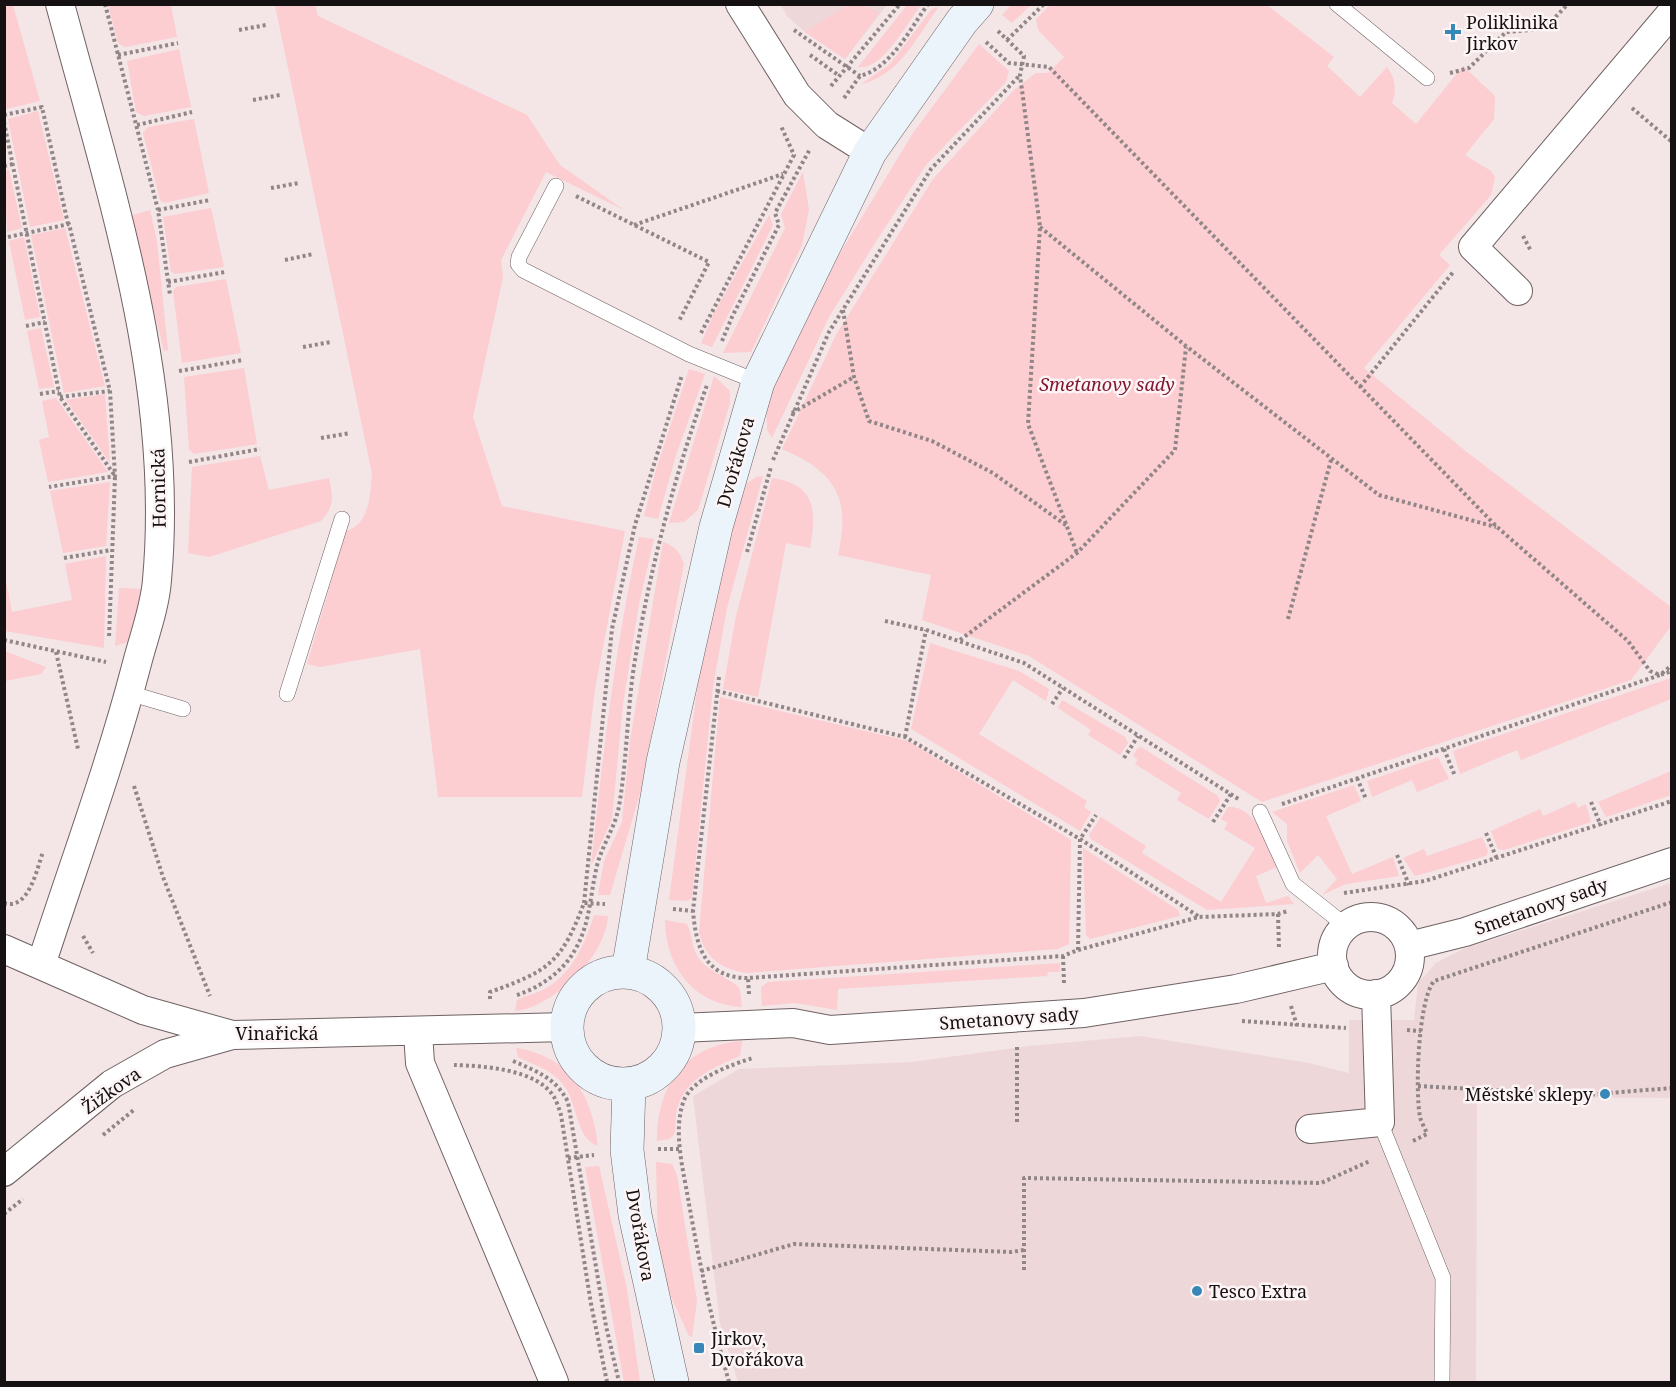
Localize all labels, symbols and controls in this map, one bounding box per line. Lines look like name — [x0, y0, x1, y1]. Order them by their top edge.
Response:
place label: Poliklinika Jirkov — [1465, 10, 1559, 55]
marker: Poliklinika Jirkov — [1444, 23, 1462, 41]
park label: Smetanovy sady — [1039, 372, 1175, 396]
street label: Dvořákova — [711, 414, 759, 510]
street label: Hornická — [145, 448, 171, 528]
street label: Smetanovy sady — [1471, 872, 1612, 940]
street label: Smetanovy sady — [939, 1001, 1080, 1035]
street label: Vinařická — [235, 1021, 319, 1045]
street label: Žižkova — [77, 1061, 145, 1119]
place label: Městské sklepy — [1465, 1082, 1594, 1106]
marker: Městské sklepy — [1598, 1087, 1612, 1101]
street label: Dvořákova — [621, 1187, 661, 1283]
place label: Tesco Extra — [1209, 1279, 1307, 1303]
marker: Tesco Extra — [1190, 1284, 1204, 1298]
place label: Jirkov, Dvořákova — [710, 1326, 804, 1371]
marker: Jirkov, Dvořákova — [692, 1341, 706, 1355]

